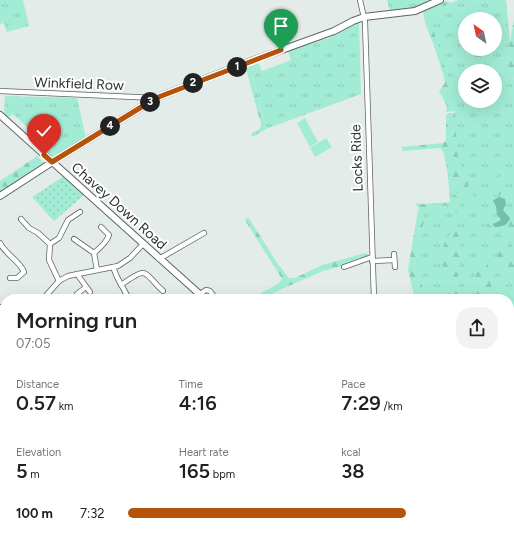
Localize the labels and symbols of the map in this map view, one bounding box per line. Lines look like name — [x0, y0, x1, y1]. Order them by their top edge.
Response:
pin — [264, 9, 298, 50]
north arrow — [458, 12, 502, 56]
pin: 1 — [227, 57, 247, 77]
pin: 2 — [183, 73, 203, 93]
street label: Winkfield Row — [34, 74, 124, 94]
pin: 3 — [140, 92, 160, 112]
pin — [27, 114, 61, 155]
pin: 4 — [100, 116, 120, 136]
street label: Locks Ride — [347, 124, 367, 192]
street label: Chavey Down Road — [68, 159, 170, 253]

